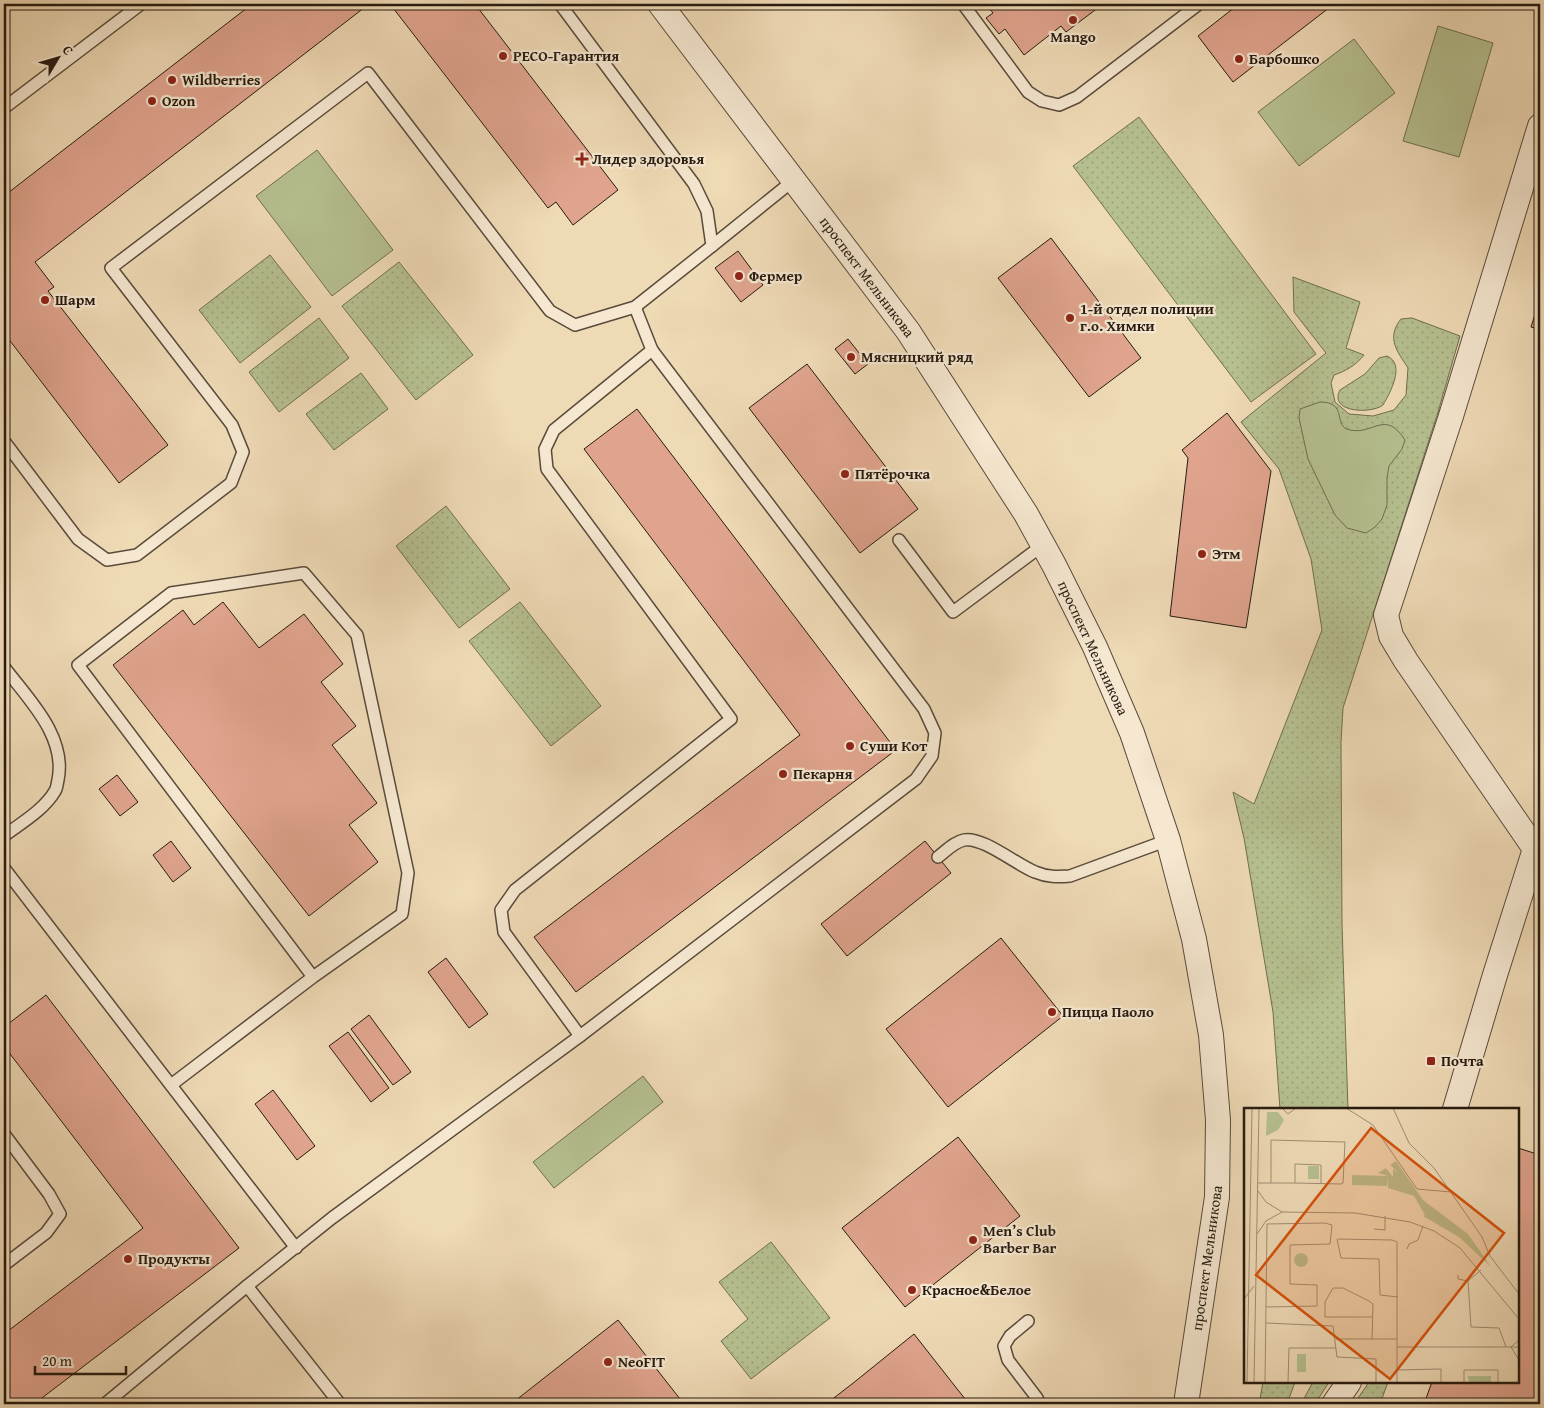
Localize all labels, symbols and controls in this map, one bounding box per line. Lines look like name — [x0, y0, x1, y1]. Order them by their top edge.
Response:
marker: Mango — [1067, 14, 1079, 26]
place label: Mango — [1050, 26, 1096, 47]
north arrow — [32, 32, 82, 82]
text: С — [58, 41, 79, 59]
place label: РЕСО-Гарантия — [513, 45, 619, 66]
place label: Барбошко — [1249, 48, 1319, 69]
marker: РЕСО-Гарантия — [497, 50, 509, 62]
marker: Барбошко — [1233, 53, 1245, 65]
place label: Wildberries — [182, 69, 260, 90]
marker: Wildberries — [166, 74, 178, 86]
place label: Ozon — [162, 90, 196, 111]
marker: Ozon — [146, 95, 158, 107]
place label: Лидер здоровья — [592, 148, 704, 169]
marker: Лидер здоровья — [576, 153, 588, 165]
street label: проспект Мельникова — [815, 212, 920, 342]
place label: Фермер — [749, 265, 803, 286]
marker: Фермер — [733, 270, 745, 282]
place label: Шарм — [55, 289, 96, 310]
marker: Шарм — [39, 294, 51, 306]
place label: 1-й отдел полиции г.о. Химки — [1080, 298, 1215, 336]
marker: 1-й отдел полиции г.о. Химки — [1064, 312, 1076, 324]
place label: Мясницкий ряд — [861, 346, 973, 367]
marker: Мясницкий ряд — [845, 351, 857, 363]
place label: Пятёрочка — [855, 463, 931, 484]
marker: Пятёрочка — [839, 468, 851, 480]
place label: Этм — [1212, 543, 1240, 564]
marker: Этм — [1196, 548, 1208, 560]
street label: проспект Мельникова — [1053, 577, 1134, 719]
place label: Суши Кот — [860, 735, 928, 756]
marker: Суши Кот — [844, 740, 856, 752]
place label: Пекарня — [793, 763, 853, 784]
marker: Пекарня — [777, 768, 789, 780]
place label: Пицца Паоло — [1062, 1001, 1154, 1022]
marker: Пицца Паоло — [1046, 1006, 1058, 1018]
place label: Почта — [1441, 1050, 1484, 1071]
marker: Почта — [1425, 1055, 1437, 1067]
inset map — [1244, 1108, 1519, 1383]
street label: проспект Мельникова — [1186, 1183, 1227, 1332]
place label: Men’s Club Barber Bar — [983, 1220, 1057, 1258]
marker: Men’s Club Barber Bar — [967, 1234, 979, 1246]
place label: Продукты — [138, 1248, 210, 1269]
marker: Продукты — [122, 1253, 134, 1265]
place label: Красное&Белое — [922, 1279, 1031, 1300]
marker: Красное&Белое — [906, 1284, 918, 1296]
scale bar — [35, 1343, 126, 1375]
text: 20 m — [42, 1350, 73, 1371]
place label: NeoFIT — [618, 1351, 665, 1372]
marker: NeoFIT — [602, 1356, 614, 1368]

